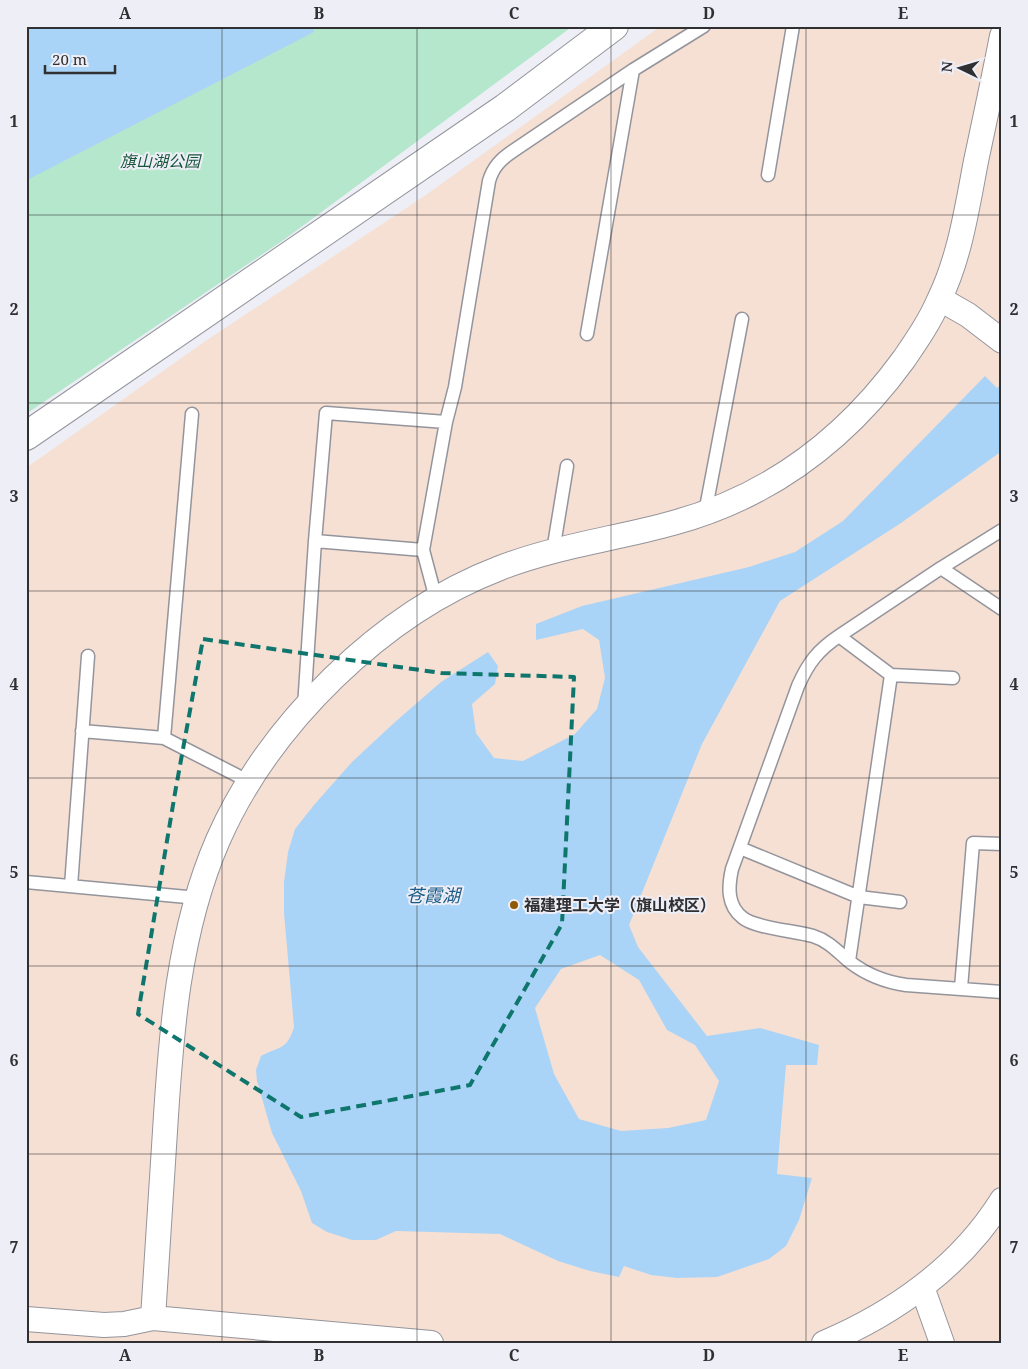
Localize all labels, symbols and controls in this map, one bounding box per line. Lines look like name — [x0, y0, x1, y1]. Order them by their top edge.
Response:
text: A — [119, 2, 132, 24]
text: B — [314, 2, 325, 24]
text: C — [509, 2, 520, 24]
text: D — [703, 2, 715, 24]
text: E — [898, 2, 908, 24]
scale bar — [45, 42, 115, 74]
north arrow — [936, 42, 986, 92]
text: 20 m — [52, 49, 87, 69]
text: N — [937, 60, 956, 73]
text: 1 — [9, 110, 19, 132]
text: 1 — [1009, 110, 1019, 132]
park label: 旗山湖公园 — [120, 150, 202, 172]
text: 2 — [9, 298, 19, 320]
text: 2 — [1009, 298, 1019, 320]
text: 3 — [9, 485, 19, 507]
text: 3 — [1009, 485, 1019, 507]
text: 4 — [9, 673, 19, 695]
text: 4 — [1009, 673, 1019, 695]
text: 5 — [9, 861, 19, 883]
text: 5 — [1009, 861, 1019, 883]
water label: 苍霞湖 — [406, 883, 463, 907]
place label: 福建理工大学（旗山校区） — [524, 894, 716, 916]
marker: 福建理工大学（旗山校区） — [508, 899, 520, 911]
text: 6 — [9, 1049, 19, 1071]
text: 6 — [1009, 1049, 1019, 1071]
text: 7 — [9, 1236, 19, 1258]
text: 7 — [1009, 1236, 1019, 1258]
text: A — [119, 1344, 132, 1366]
text: B — [314, 1344, 325, 1366]
text: C — [509, 1344, 520, 1366]
text: D — [703, 1344, 715, 1366]
text: E — [898, 1344, 908, 1366]

